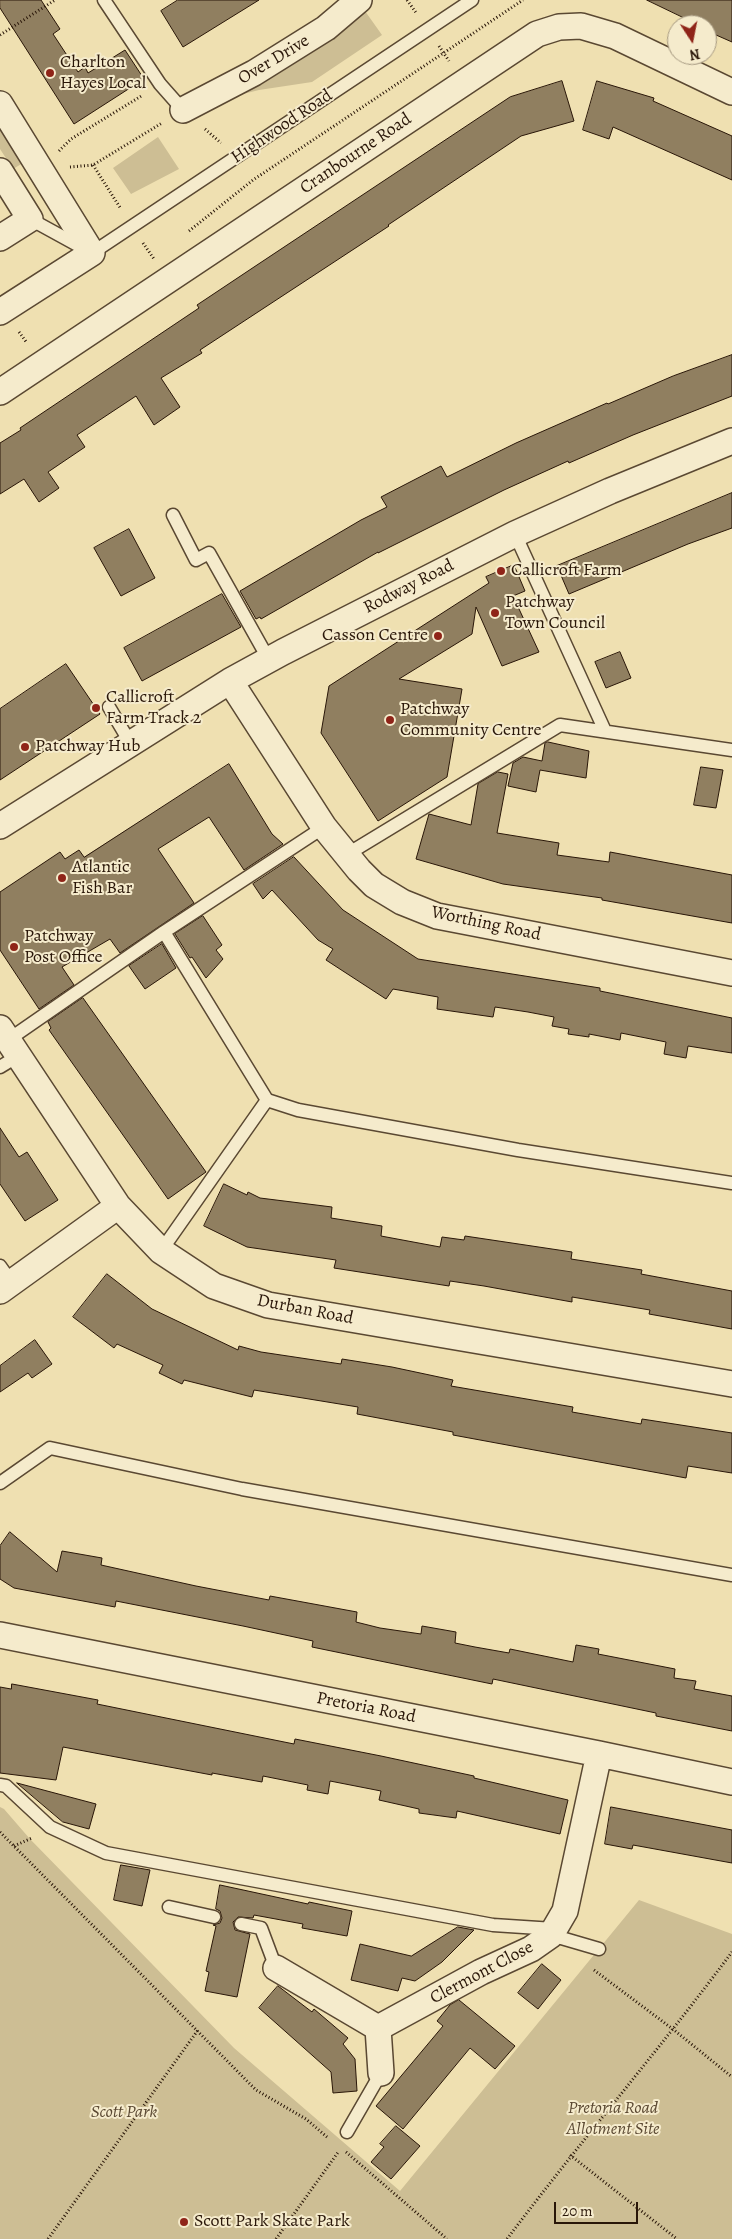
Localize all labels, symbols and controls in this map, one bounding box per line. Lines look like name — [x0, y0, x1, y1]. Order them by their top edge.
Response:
north arrow — [667, 15, 717, 65]
street label: Over Drive — [234, 30, 314, 90]
text: N — [688, 44, 702, 65]
place label: Charlton Hayes Local — [60, 52, 146, 94]
marker: Charlton Hayes Local — [44, 67, 56, 79]
street label: Highwood Road — [227, 85, 337, 169]
street label: Cranbourne Road — [296, 109, 416, 199]
street label: Rodway Road — [360, 555, 458, 619]
place label: Callicroft Farm — [511, 560, 622, 582]
marker: Callicroft Farm — [495, 565, 507, 577]
place label: Patchway Town Council — [505, 592, 605, 634]
marker: Patchway Town Council — [489, 607, 501, 619]
place label: Casson Centre — [322, 625, 428, 647]
marker: Casson Centre — [432, 630, 444, 642]
place label: Callicroft Farm Track 2 — [106, 687, 201, 730]
place label: Patchway Community Centre — [400, 699, 542, 742]
marker: Callicroft Farm Track 2 — [90, 702, 102, 714]
marker: Patchway Community Centre — [384, 714, 396, 726]
place label: Patchway Hub — [35, 736, 140, 758]
marker: Patchway Hub — [19, 741, 31, 753]
place label: Atlantic Fish Bar — [72, 857, 132, 900]
marker: Atlantic Fish Bar — [56, 872, 68, 884]
street label: Worthing Road — [429, 902, 543, 946]
place label: Patchway Post Office — [24, 926, 103, 969]
marker: Patchway Post Office — [8, 941, 20, 953]
street label: Durban Road — [255, 1290, 355, 1330]
street label: Pretoria Road — [314, 1688, 418, 1728]
street label: Clermont Close — [427, 1937, 537, 2009]
park label: Pretoria Road Allotment Site — [566, 2098, 660, 2140]
park label: Scott Park — [91, 2102, 157, 2124]
scale bar — [557, 2192, 641, 2224]
text: 20 m — [562, 2201, 593, 2221]
place label: Scott Park Skate Park — [194, 2211, 350, 2233]
marker: Scott Park Skate Park — [178, 2216, 190, 2228]

